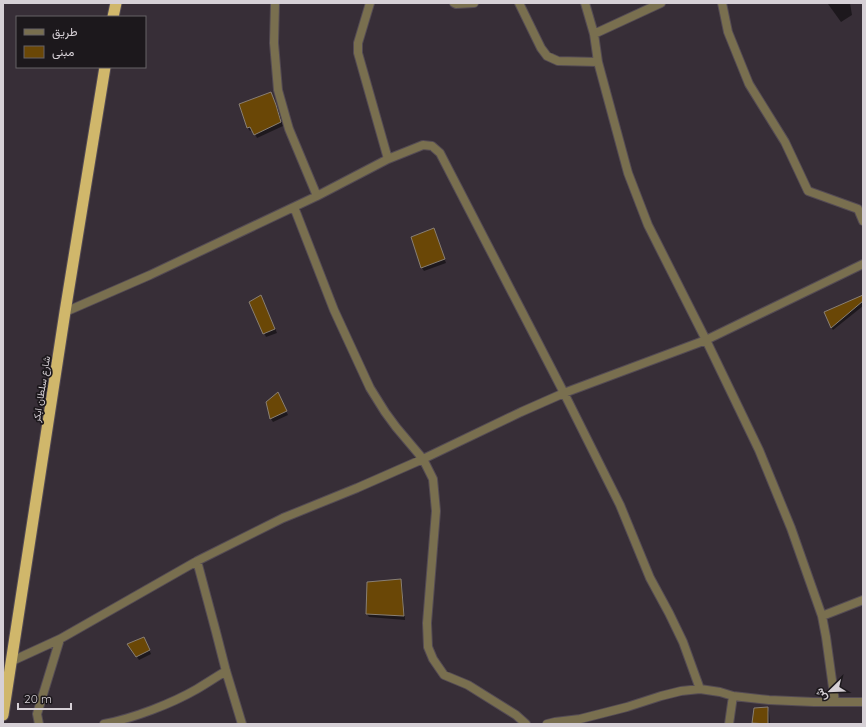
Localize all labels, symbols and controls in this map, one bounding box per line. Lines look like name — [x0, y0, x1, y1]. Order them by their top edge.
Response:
legend — [16, 16, 146, 68]
text: طريق — [52, 24, 78, 40]
text: مبنى — [52, 44, 74, 60]
street label: شارع سلطان ابكر — [30, 355, 53, 424]
north arrow — [810, 671, 850, 711]
scale bar — [18, 685, 71, 711]
text: ش — [812, 686, 830, 704]
text: 20 m — [24, 691, 52, 706]

